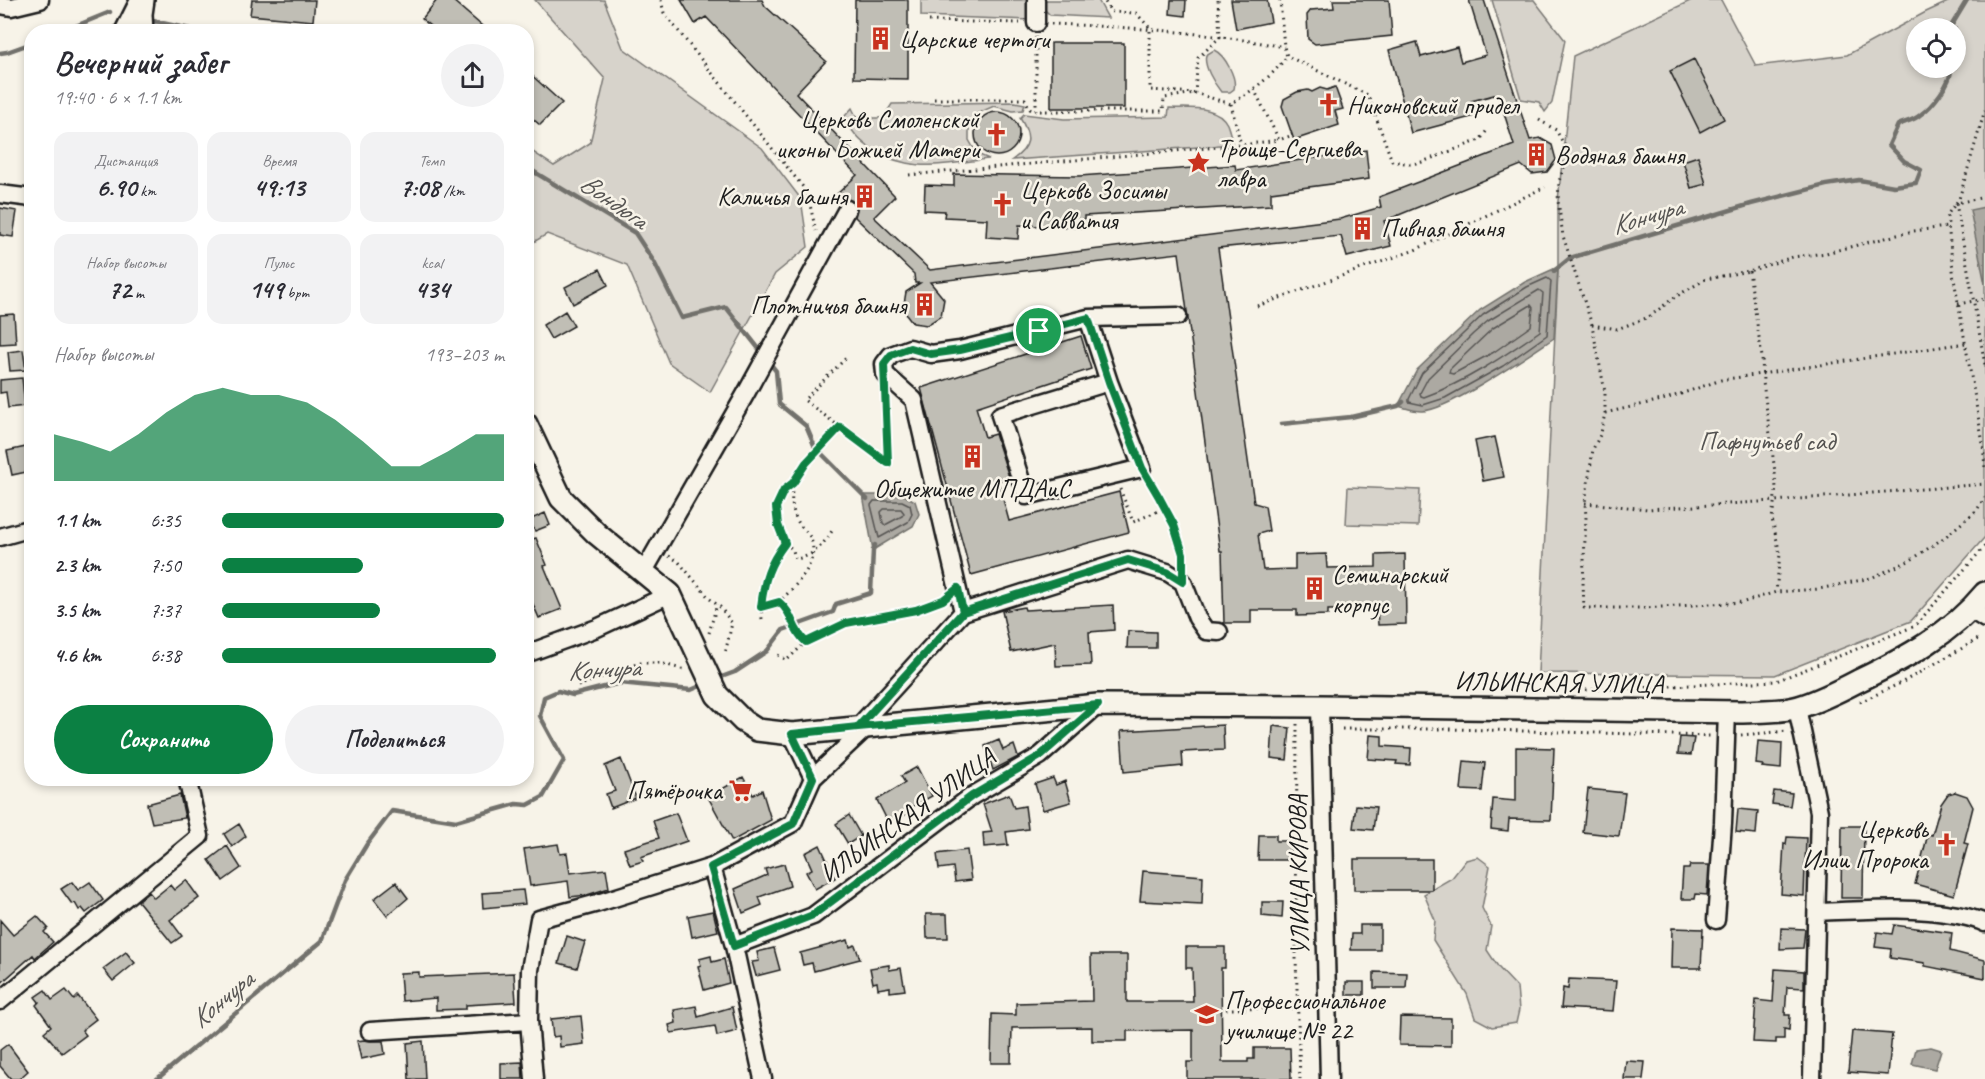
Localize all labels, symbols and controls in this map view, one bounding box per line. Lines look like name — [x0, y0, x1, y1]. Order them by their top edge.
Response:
map controls — [1906, 18, 1966, 78]
button: locate — [1906, 18, 1966, 78]
place label: Царские чертоги — [899, 23, 1052, 56]
building icon: Царские чертоги — [868, 26, 894, 52]
text: Вечерний забег — [54, 41, 227, 83]
button: share — [441, 44, 504, 107]
text: 19:40 · 6 × 1.1 km — [54, 85, 181, 110]
place label: Никоновский придел — [1347, 89, 1521, 122]
church icon: Никоновский придел — [1316, 92, 1342, 118]
place label: Церковь Смоленской иконы Божией Матери — [776, 103, 982, 166]
church icon: Церковь Смоленской иконы Божией Матери — [984, 121, 1010, 147]
place label: Троице-Сергиева лавра — [1217, 132, 1363, 195]
place label: Водяная башня — [1555, 139, 1686, 172]
building icon: Водяная башня — [1524, 142, 1550, 168]
place icon: Троице-Сергиева лавра — [1186, 150, 1212, 176]
text: Дистанция — [94, 151, 158, 171]
text: Время — [262, 151, 296, 171]
text: Темп — [419, 151, 445, 171]
water label: Вондюга — [573, 165, 657, 238]
text: 6.90 — [96, 171, 136, 204]
text: 49:13 — [253, 171, 305, 204]
text: 7:08 — [400, 171, 440, 204]
place label: Церковь Зосимы и Савватия — [1020, 174, 1168, 237]
place label: Каличья башня — [717, 180, 849, 213]
text: km — [136, 181, 156, 201]
text: /km — [440, 181, 464, 201]
building icon: Каличья башня — [852, 183, 878, 209]
water label: Кончура — [1608, 189, 1689, 242]
church icon: Церковь Зосимы и Савватия — [989, 192, 1015, 218]
place label: Пивная башня — [1381, 212, 1505, 245]
building icon: Пивная башня — [1350, 215, 1376, 241]
text: Набор высоты — [86, 253, 166, 273]
text: Пульс — [264, 253, 294, 273]
text: kcal — [421, 253, 443, 273]
text: 72 — [108, 273, 131, 306]
text: 149 — [249, 273, 283, 306]
text: 434 — [414, 273, 450, 306]
text: m — [131, 283, 144, 303]
text: bpm — [283, 283, 309, 303]
place label: Плотничья башня — [750, 289, 908, 322]
building icon: Плотничья башня — [911, 292, 937, 318]
pin — [1013, 305, 1064, 356]
icon: arrive — [1022, 314, 1055, 347]
text: Набор высоты — [54, 342, 153, 367]
text: 193–203 m — [425, 342, 504, 367]
park label: Пафнутьев сад — [1699, 425, 1838, 458]
building icon: Общежитие МПДАиС — [959, 444, 985, 470]
place label: Общежитие МПДАиС — [874, 472, 1072, 505]
text: 1.1 km — [54, 508, 101, 533]
text: 6:35 — [150, 508, 181, 533]
text: 2.3 km — [54, 553, 101, 578]
text: 7:50 — [150, 553, 181, 578]
place label: Семинарский корпус — [1332, 558, 1450, 621]
building icon: Семинарский корпус — [1301, 576, 1327, 602]
text: 3.5 km — [54, 598, 100, 623]
text: 7:37 — [150, 598, 181, 623]
text: 4.6 km — [54, 643, 101, 668]
text: 6:38 — [150, 643, 181, 668]
water label: Кончура — [567, 650, 644, 688]
street label: ИЛЬИНСКАЯ УЛИЦА — [1454, 664, 1666, 701]
button: Сохранить — [54, 705, 273, 774]
button: Поделиться — [285, 705, 504, 774]
street label: ИЛЬИНСКАЯ УЛИЦА — [813, 740, 1003, 890]
place label: Пятёрочка — [627, 774, 724, 807]
supermarket icon: Пятёрочка — [727, 777, 753, 803]
street label: УЛИЦА КИРОВА — [1281, 793, 1316, 956]
place label: Церковь Илии Пророка — [1802, 813, 1930, 876]
church icon: Церковь Илии Пророка — [1933, 831, 1959, 857]
water label: Кончура — [183, 961, 263, 1035]
place label: Профессиональное училище № 22 — [1223, 984, 1387, 1047]
school or university icon: Профессиональное училище № 22 — [1194, 1002, 1220, 1028]

